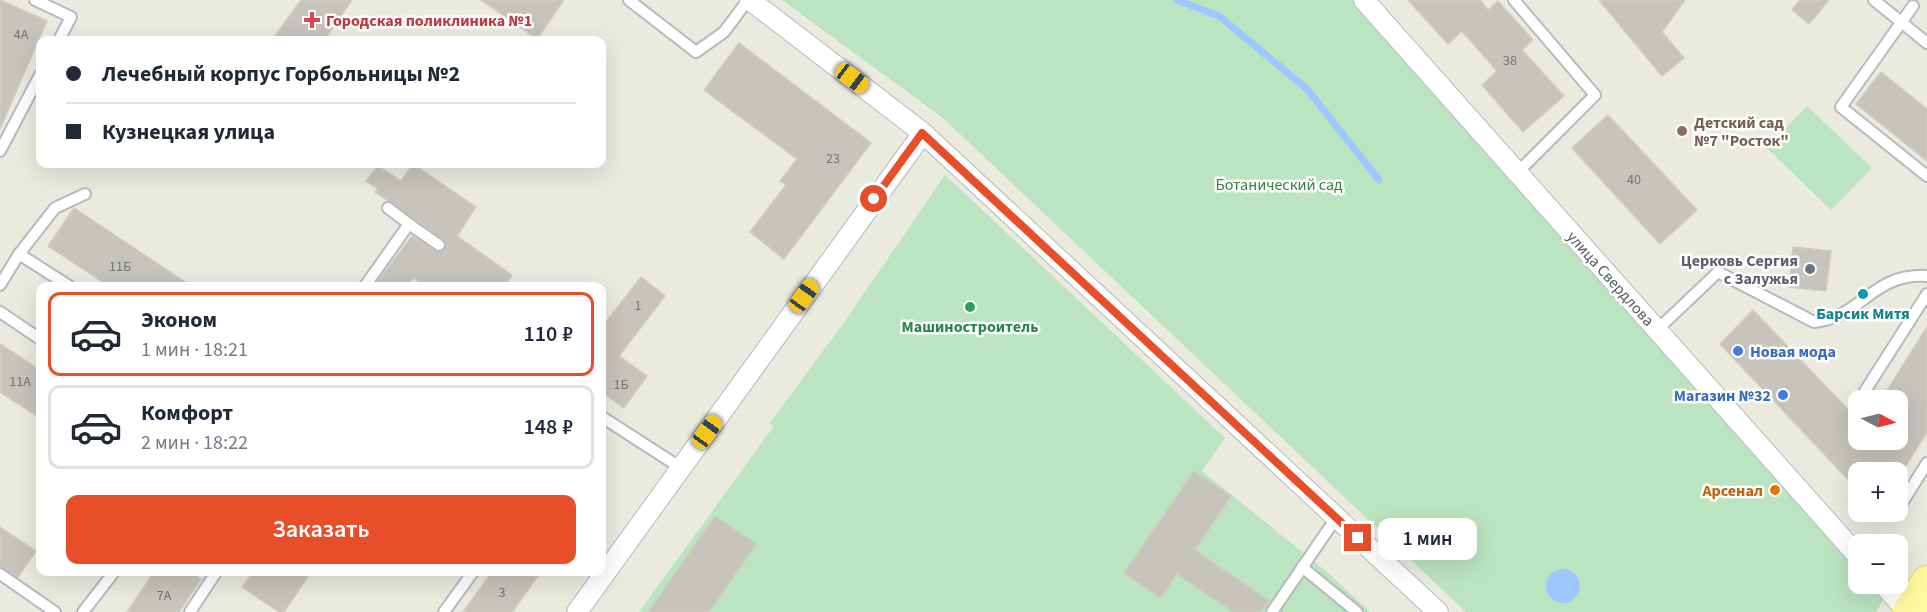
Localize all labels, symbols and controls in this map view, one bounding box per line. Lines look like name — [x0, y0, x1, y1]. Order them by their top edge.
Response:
place label: Городская поликлиника №1 — [326, 10, 532, 32]
marker: Городская поликлиника №1 — [303, 11, 321, 29]
house number: 4А — [14, 25, 29, 45]
house number: 38 — [1503, 51, 1517, 71]
text: Лечебный корпус Горбольницы №2 — [102, 58, 460, 90]
car — [832, 60, 872, 96]
place label: Детский сад №7 "Росток" — [1694, 112, 1789, 152]
text: Кузнецкая улица — [102, 116, 275, 148]
marker: Детский сад №7 "Росток" — [1675, 124, 1689, 138]
house number: 23 — [826, 149, 840, 169]
house number: 40 — [1627, 170, 1641, 190]
park label: Ботанический сад — [1215, 174, 1343, 196]
route start — [860, 185, 887, 212]
street label: улица Свердлова — [1561, 226, 1659, 331]
place label: Церковь Сергия с Залужья — [1681, 250, 1798, 290]
house number: 11Б — [109, 257, 131, 277]
marker: Церковь Сергия с Залужья — [1803, 262, 1817, 276]
car — [786, 276, 822, 316]
marker: Барсик Митя — [1856, 287, 1870, 301]
house number: 1 — [635, 296, 642, 316]
marker: Машиностроитель — [963, 300, 977, 314]
place label: Барсик Митя — [1816, 303, 1910, 325]
text: Эконом — [141, 304, 217, 336]
icon: car — [69, 307, 123, 361]
place label: Машиностроитель — [902, 316, 1038, 338]
text: 110 ₽ — [523, 318, 573, 350]
text: 1 мин · 18:21 — [141, 336, 248, 364]
place label: Новая мода — [1750, 341, 1836, 363]
marker: Новая мода — [1731, 344, 1745, 358]
house number: 11А — [9, 372, 31, 392]
house number: 1Б — [613, 375, 629, 395]
place label: Магазин №32 — [1674, 385, 1771, 407]
marker: Магазин №32 — [1776, 388, 1790, 402]
north arrow — [1848, 390, 1908, 450]
map controls — [1848, 390, 1908, 594]
text: Комфорт — [141, 397, 233, 429]
icon: car — [69, 400, 123, 454]
text: 148 ₽ — [523, 411, 573, 443]
car — [689, 412, 725, 452]
text: 2 мин · 18:22 — [141, 429, 248, 457]
button: + — [1848, 462, 1908, 522]
place label: Арсенал — [1701, 480, 1763, 502]
marker: Арсенал — [1768, 483, 1782, 497]
button: Заказать — [66, 495, 576, 564]
callout: 1 мин — [1379, 517, 1478, 559]
route end — [1344, 524, 1371, 551]
text: 1 мин — [1402, 525, 1453, 553]
button: − — [1848, 534, 1908, 594]
house number: 3 — [499, 583, 506, 603]
house number: 7А — [157, 586, 172, 606]

